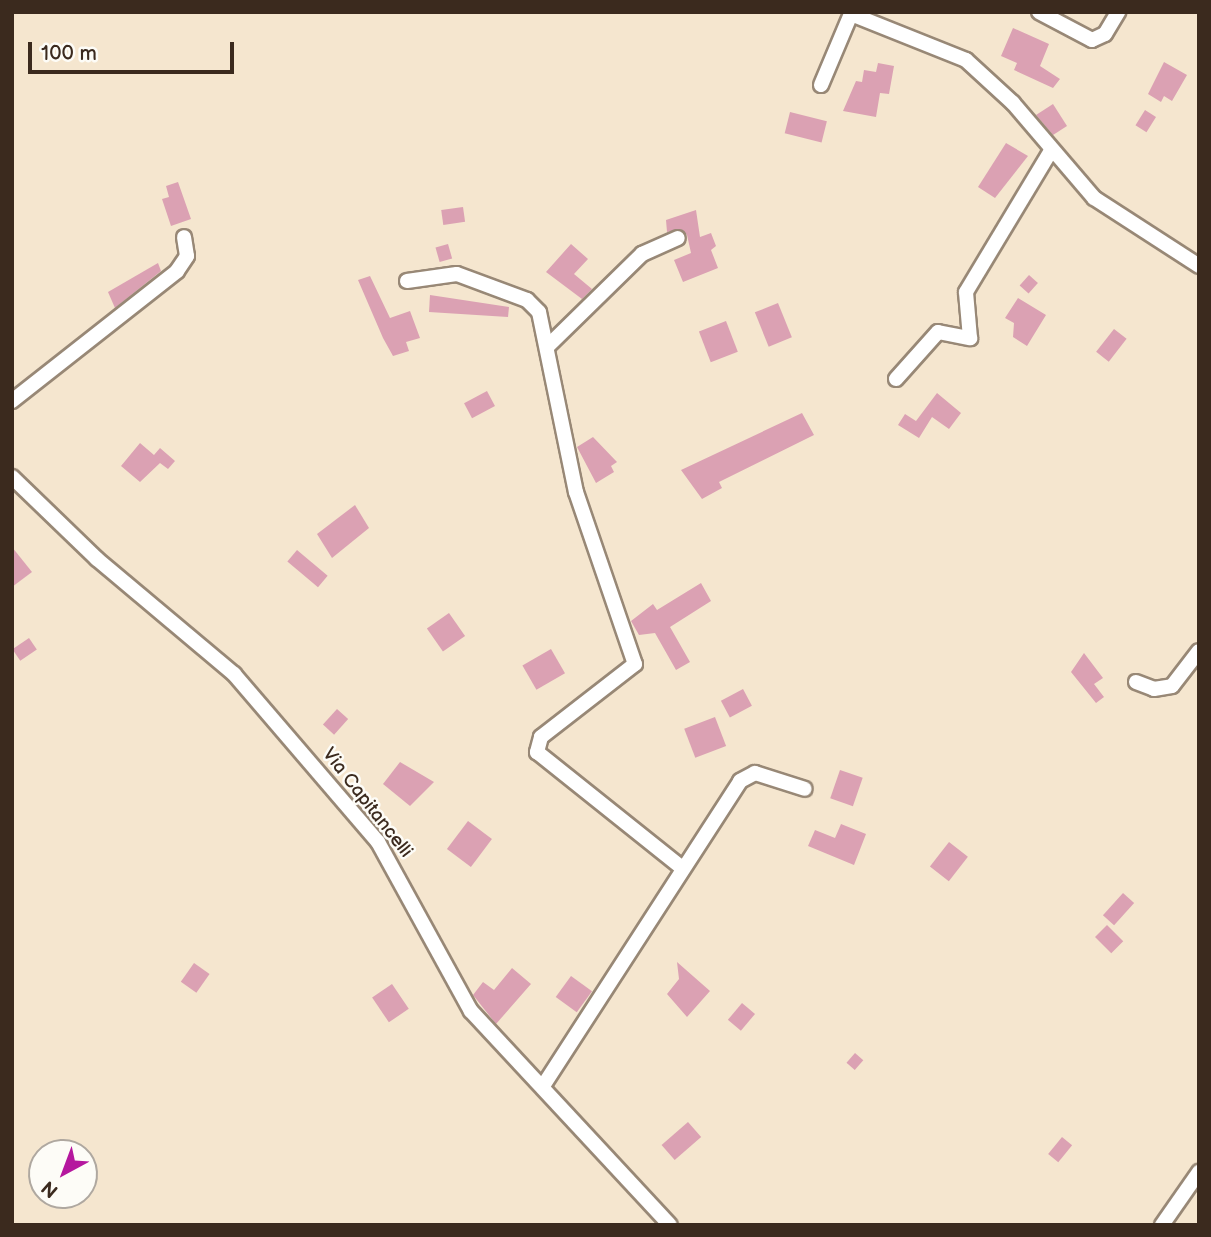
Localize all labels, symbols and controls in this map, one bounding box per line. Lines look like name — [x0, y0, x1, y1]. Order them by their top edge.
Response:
scale bar — [32, 28, 238, 72]
text: 100 m — [41, 41, 97, 66]
street label: Via Capitancelli — [317, 744, 417, 862]
north arrow — [28, 1139, 98, 1209]
text: N — [37, 1175, 63, 1202]

